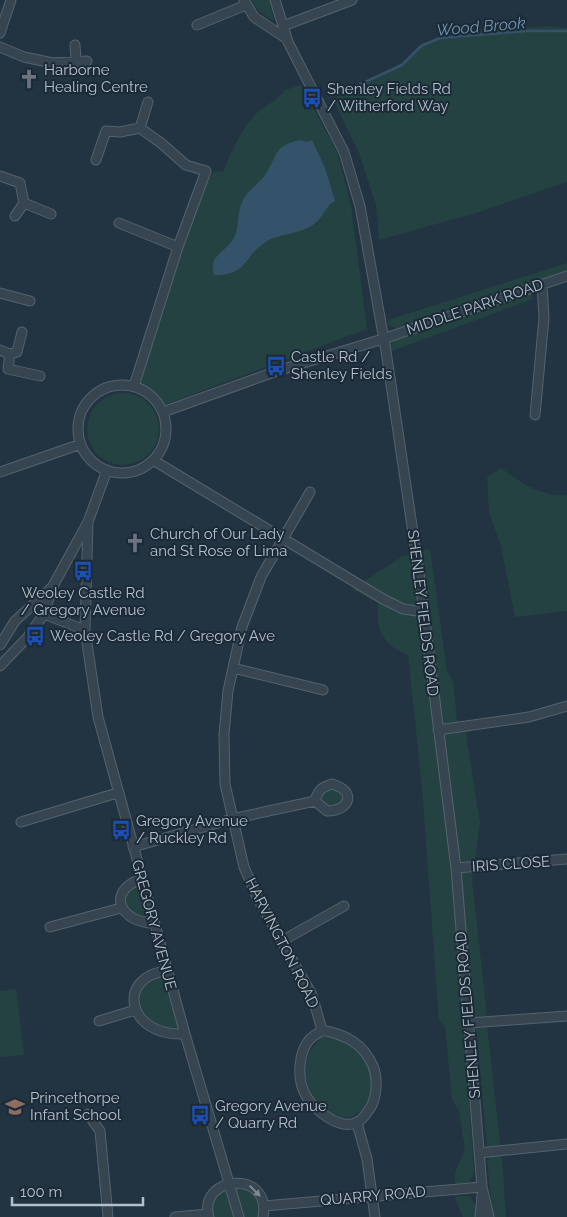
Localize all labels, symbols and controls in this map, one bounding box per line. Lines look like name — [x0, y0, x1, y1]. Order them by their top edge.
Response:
water label: Wood Brook — [436, 13, 527, 40]
place label: Harborne Healing Centre — [44, 61, 148, 96]
church icon: Harborne Healing Centre — [18, 68, 40, 90]
place label: Shenley Fields Rd / Witherford Way — [327, 80, 451, 115]
bus stop icon: Shenley Fields Rd / Witherford Way — [301, 87, 323, 109]
street label: MIDDLE PARK ROAD — [404, 275, 546, 339]
place label: Castle Rd / Shenley Fields — [291, 348, 392, 383]
bus stop icon: Castle Rd / Shenley Fields — [265, 355, 287, 377]
place label: Church of Our Lady and St Rose of Lima — [150, 525, 287, 560]
street label: SHENLEY FIELDS ROAD — [404, 529, 442, 697]
church icon: Church of Our Lady and St Rose of Lima — [124, 532, 146, 554]
bus stop icon: Weoley Castle Rd / Gregory Avenue — [72, 560, 94, 582]
place label: Weoley Castle Rd / Gregory Avenue — [21, 584, 146, 619]
bus stop icon: Weoley Castle Rd / Gregory Ave — [24, 625, 46, 647]
place label: Weoley Castle Rd / Gregory Ave — [50, 627, 275, 645]
place label: Gregory Avenue / Ruckley Rd — [136, 812, 248, 847]
bus stop icon: Gregory Avenue / Ruckley Rd — [110, 819, 132, 841]
street label: IRIS CLOSE — [471, 852, 551, 876]
street label: GREGORY AVENUE — [128, 858, 180, 992]
street label: HARVINGTON ROAD — [241, 875, 323, 1011]
street label: SHENLEY FIELDS ROAD — [452, 931, 484, 1099]
place label: Princethorpe Infant School — [30, 1089, 122, 1124]
school or university icon: Princethorpe Infant School — [4, 1096, 26, 1118]
place label: Gregory Avenue / Quarry Rd — [215, 1097, 327, 1132]
bus stop icon: Gregory Avenue / Quarry Rd — [189, 1104, 211, 1126]
scale bar — [12, 1174, 144, 1206]
street label: QUARRY ROAD — [319, 1182, 427, 1210]
text: 100 m — [20, 1183, 62, 1201]
one-way arrow — [249, 1185, 261, 1197]

